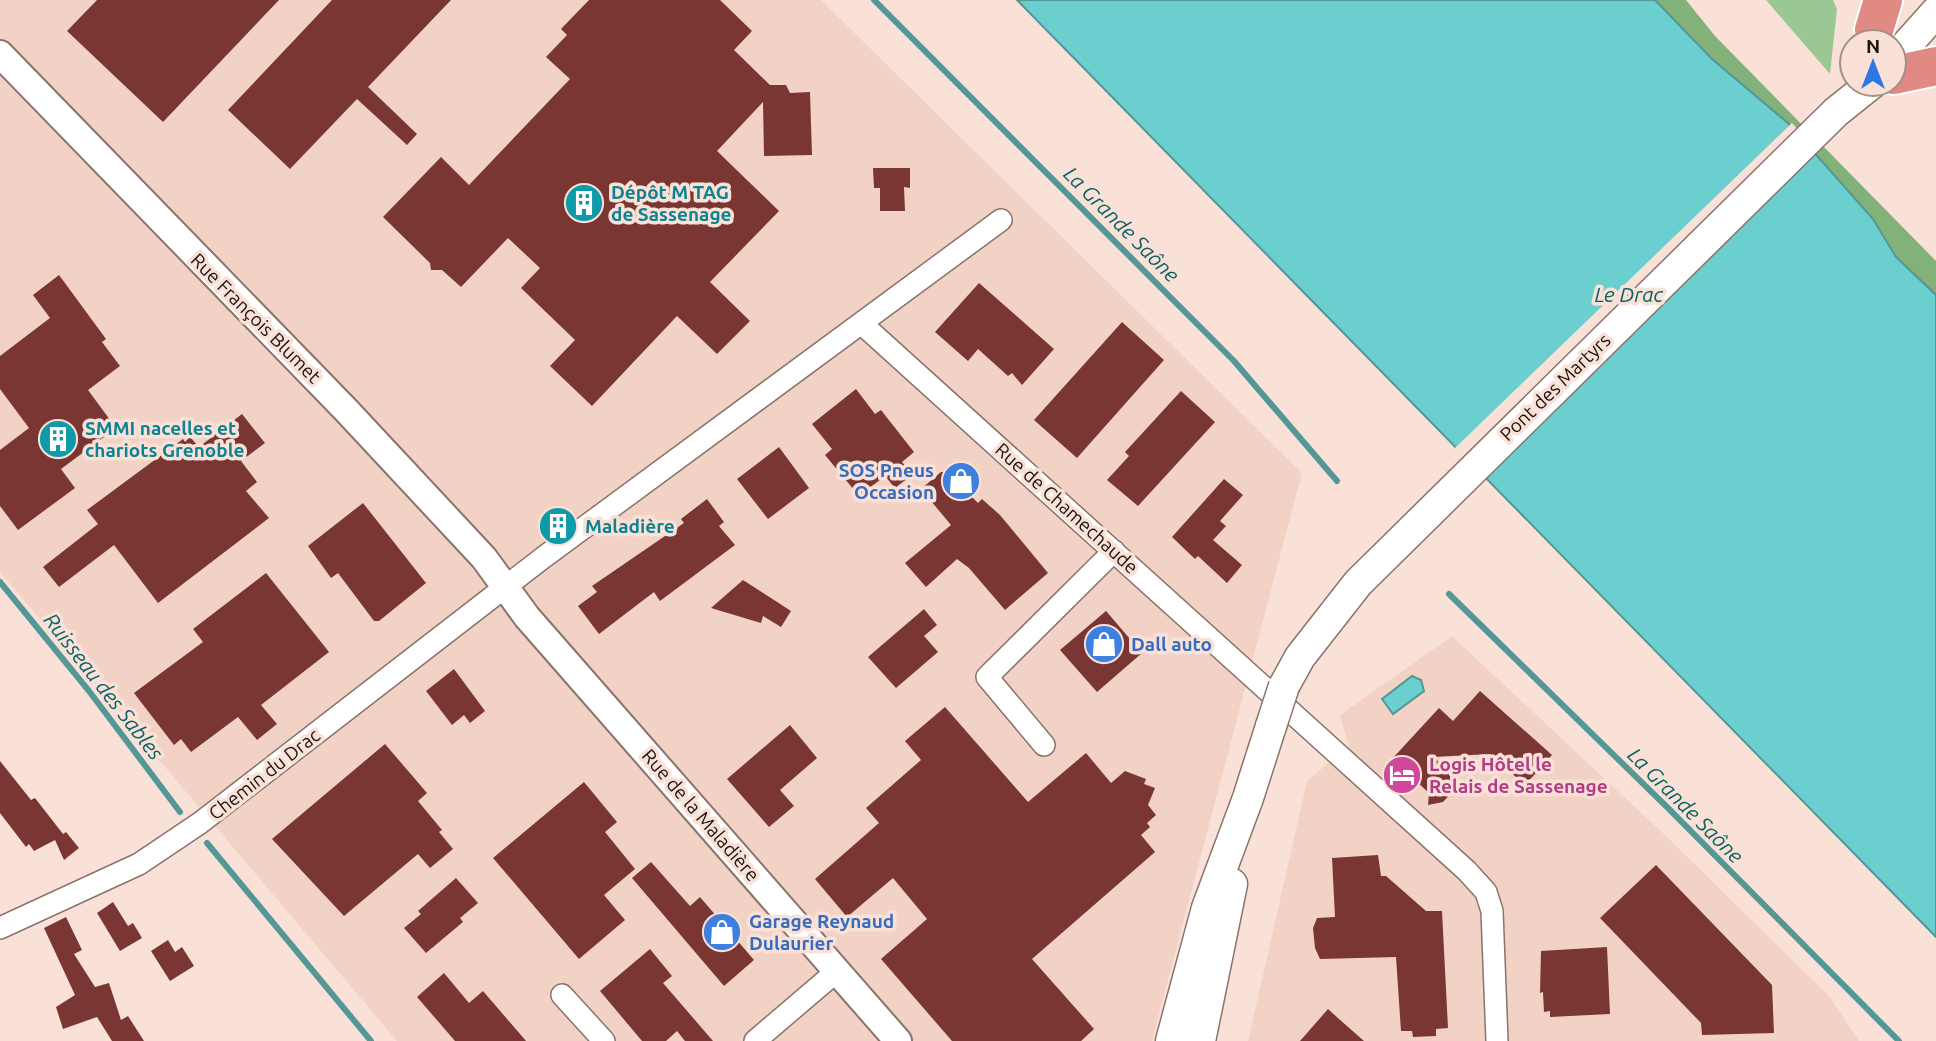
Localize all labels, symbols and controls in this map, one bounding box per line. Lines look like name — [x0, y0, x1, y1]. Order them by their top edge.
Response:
north arrow — [1838, 28, 1908, 98]
text: N — [1866, 35, 1880, 57]
water label: La Grande Saône — [1059, 161, 1185, 287]
place label: Dépôt M TAG de Sassenage — [611, 181, 732, 225]
building icon: Dépôt M TAG de Sassenage — [563, 182, 605, 224]
street label: Rue François Blumet — [187, 249, 326, 388]
water label: Le Drac — [1595, 282, 1664, 306]
street label: Pont des Martyrs — [1495, 329, 1615, 445]
place label: SMMI nacelles et chariots Grenoble — [85, 417, 244, 461]
building icon: SMMI nacelles et chariots Grenoble — [37, 418, 79, 460]
street label: Rue de Chamechaude — [991, 438, 1143, 578]
place label: SOS Pneus Occasion — [839, 459, 934, 503]
shop icon: SOS Pneus Occasion — [940, 460, 982, 502]
building icon: Maladière — [537, 505, 579, 547]
place label: Maladière — [585, 515, 675, 537]
water label: Ruisseau des Sables — [39, 608, 169, 764]
shop icon: Dall auto — [1083, 623, 1125, 665]
place label: Dall auto — [1131, 633, 1212, 655]
street label: Chemin du Drac — [204, 724, 324, 824]
water label: La Grande Saône — [1623, 742, 1749, 868]
street label: Rue de la Maladière — [638, 745, 764, 885]
place label: Logis Hôtel le Relais de Sassenage — [1429, 753, 1608, 797]
hotel icon: Logis Hôtel le Relais de Sassenage — [1381, 754, 1423, 796]
place label: Garage Reynaud Dulaurier — [749, 910, 894, 954]
shop icon: Garage Reynaud Dulaurier — [701, 911, 743, 953]

